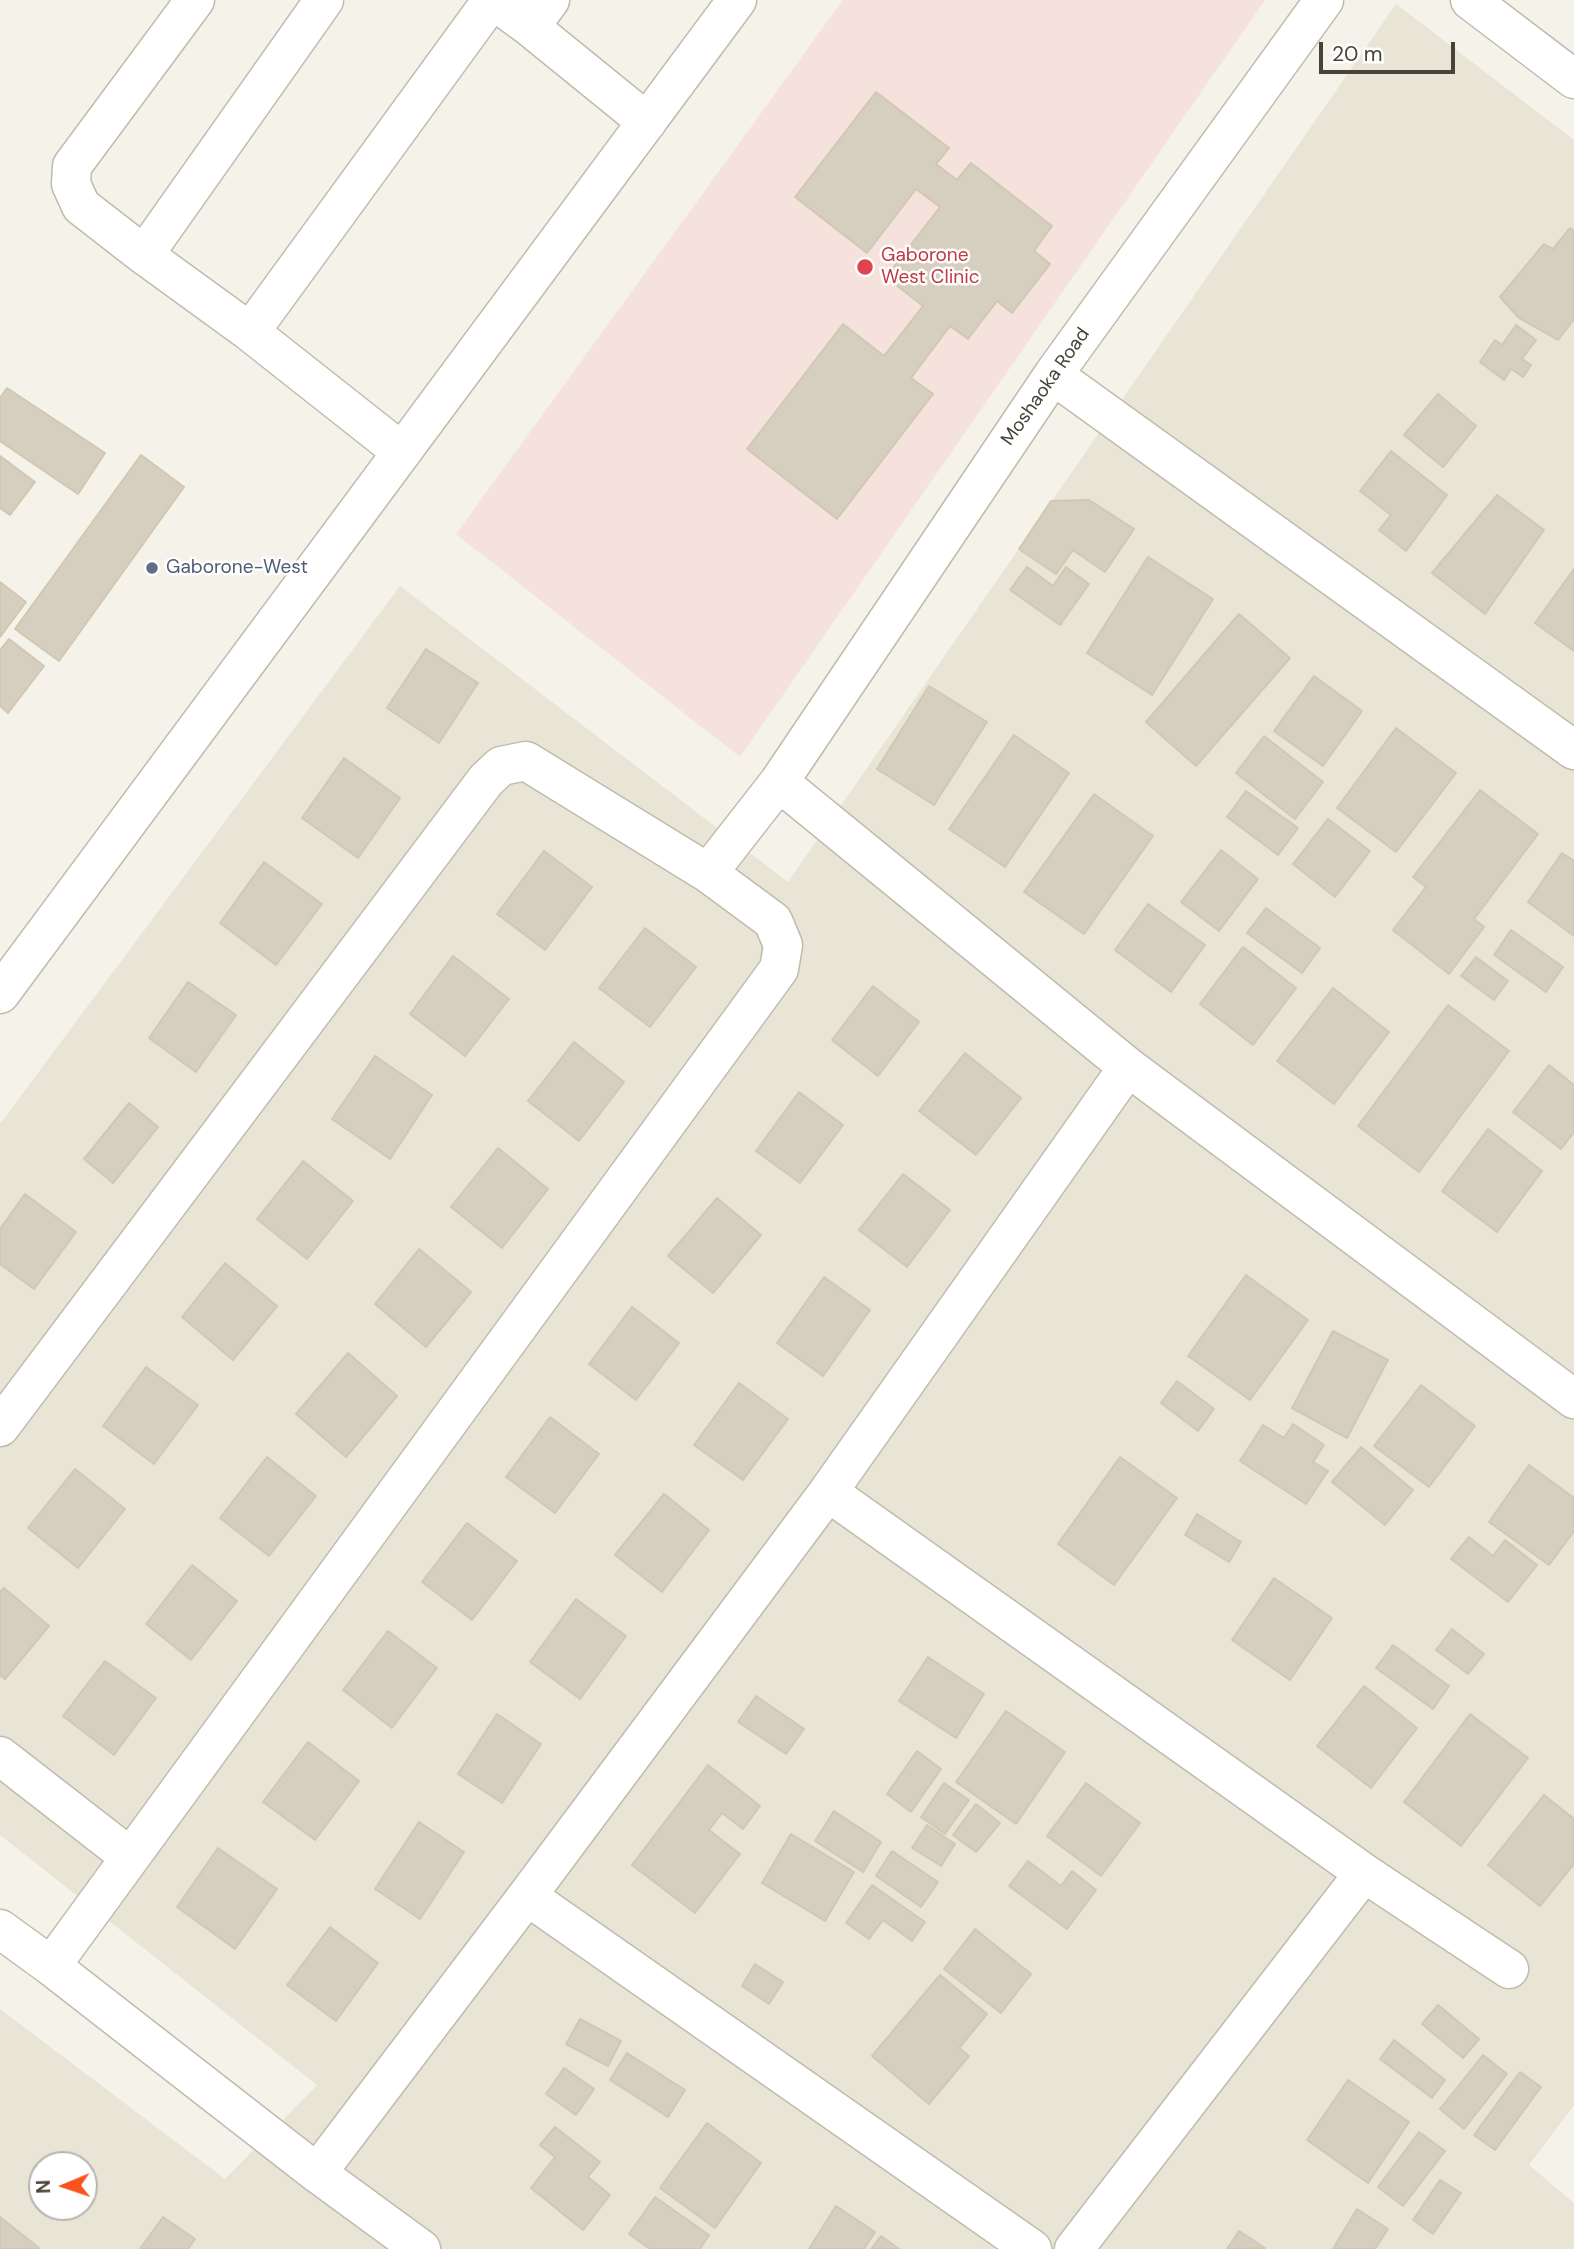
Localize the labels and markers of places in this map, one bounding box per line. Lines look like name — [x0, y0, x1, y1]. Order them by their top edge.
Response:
place label: Gaborone West Clinic — [881, 245, 980, 289]
marker: Gaborone West Clinic — [855, 257, 875, 277]
place label: Gaborone-West — [166, 557, 308, 579]
marker: Gaborone-West — [144, 560, 160, 576]

